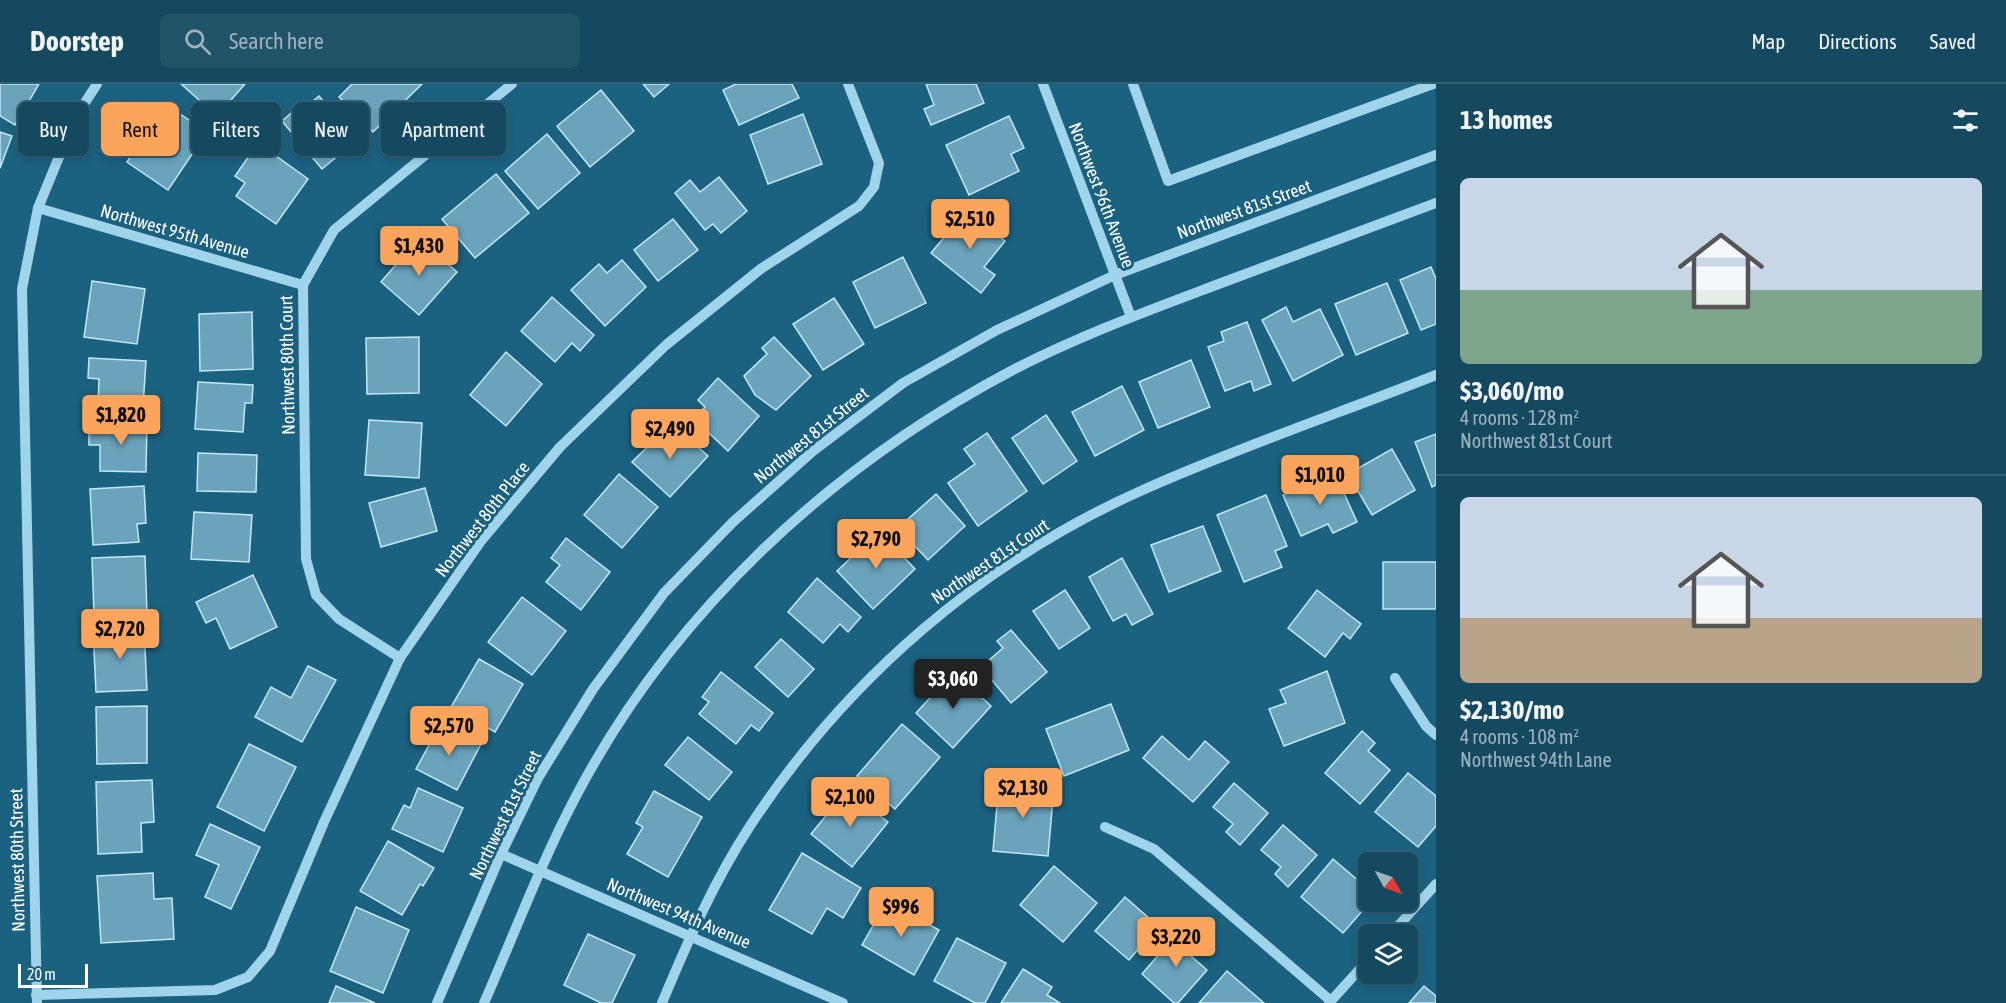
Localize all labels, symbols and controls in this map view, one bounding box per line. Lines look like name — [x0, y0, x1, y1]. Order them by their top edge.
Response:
search box — [160, 14, 580, 68]
text: Doorstep — [30, 25, 124, 57]
icon: search — [181, 25, 214, 58]
text: Search here — [229, 28, 324, 54]
text: Map — [1751, 29, 1785, 53]
text: Directions — [1818, 29, 1897, 53]
text: Saved — [1930, 29, 1976, 53]
chip: Buy — [18, 102, 89, 156]
chip: Rent — [101, 102, 179, 156]
chip: Filters — [191, 102, 281, 156]
chip: New — [293, 102, 369, 156]
chip: Apartment — [381, 102, 506, 156]
icon: filters — [1949, 104, 1982, 137]
text: 13 homes — [1460, 105, 1553, 135]
street label: Northwest 96th Avenue — [1065, 119, 1139, 271]
street label: Northwest 81st Street — [1174, 175, 1314, 243]
pin: $2,510 — [921, 199, 1019, 250]
street label: Northwest 95th Avenue — [98, 200, 252, 262]
text: $2,510 — [945, 207, 995, 230]
icon: home — [1667, 217, 1775, 325]
pin: $1,430 — [370, 226, 468, 277]
text: $1,430 — [394, 234, 444, 257]
street label: Northwest 80th Court — [275, 295, 299, 435]
text: $3,060/mo — [1460, 376, 1564, 406]
street label: Northwest 81st Street — [749, 382, 873, 488]
pin: $1,820 — [72, 395, 170, 446]
text: $1,820 — [96, 403, 146, 426]
text: 4 rooms · 128 m² — [1460, 406, 1579, 429]
pin: $2,490 — [621, 409, 719, 460]
text: $2,490 — [645, 417, 695, 440]
text: Northwest 81st Court — [1460, 429, 1613, 452]
pin: $1,010 — [1271, 455, 1369, 506]
street label: Northwest 80th Place — [430, 457, 534, 581]
text: $1,010 — [1295, 463, 1345, 486]
street label: Northwest 81st Court — [927, 514, 1053, 608]
pin: $2,790 — [827, 519, 925, 570]
text: $2,790 — [851, 527, 901, 550]
icon: home — [1667, 536, 1775, 644]
pin: $2,720 — [71, 609, 169, 660]
text: $2,720 — [95, 617, 145, 640]
pin: $3,060 — [904, 659, 1002, 710]
text: $3,060 — [928, 667, 978, 690]
text: $2,130/mo — [1460, 695, 1564, 725]
pin: $2,570 — [400, 706, 498, 757]
text: $2,570 — [424, 714, 474, 737]
text: 4 rooms · 108 m² — [1460, 725, 1579, 748]
street label: Northwest 81st Street — [465, 747, 545, 883]
text: Northwest 94th Lane — [1460, 748, 1612, 771]
pin: $2,130 — [974, 768, 1072, 819]
text: $2,130 — [998, 776, 1048, 799]
pin: $2,100 — [801, 777, 899, 828]
text: $2,100 — [825, 785, 875, 808]
street label: Northwest 80th Street — [5, 788, 29, 932]
north arrow — [1358, 852, 1418, 912]
map controls — [1358, 852, 1418, 984]
street label: Northwest 94th Avenue — [604, 873, 754, 953]
pin: $996 — [865, 887, 937, 938]
text: $996 — [883, 895, 919, 918]
pin: $3,220 — [1127, 917, 1225, 968]
button: layers — [1358, 924, 1418, 984]
text: $3,220 — [1151, 925, 1201, 948]
scale bar — [18, 961, 88, 988]
text: 20 m — [27, 965, 56, 983]

